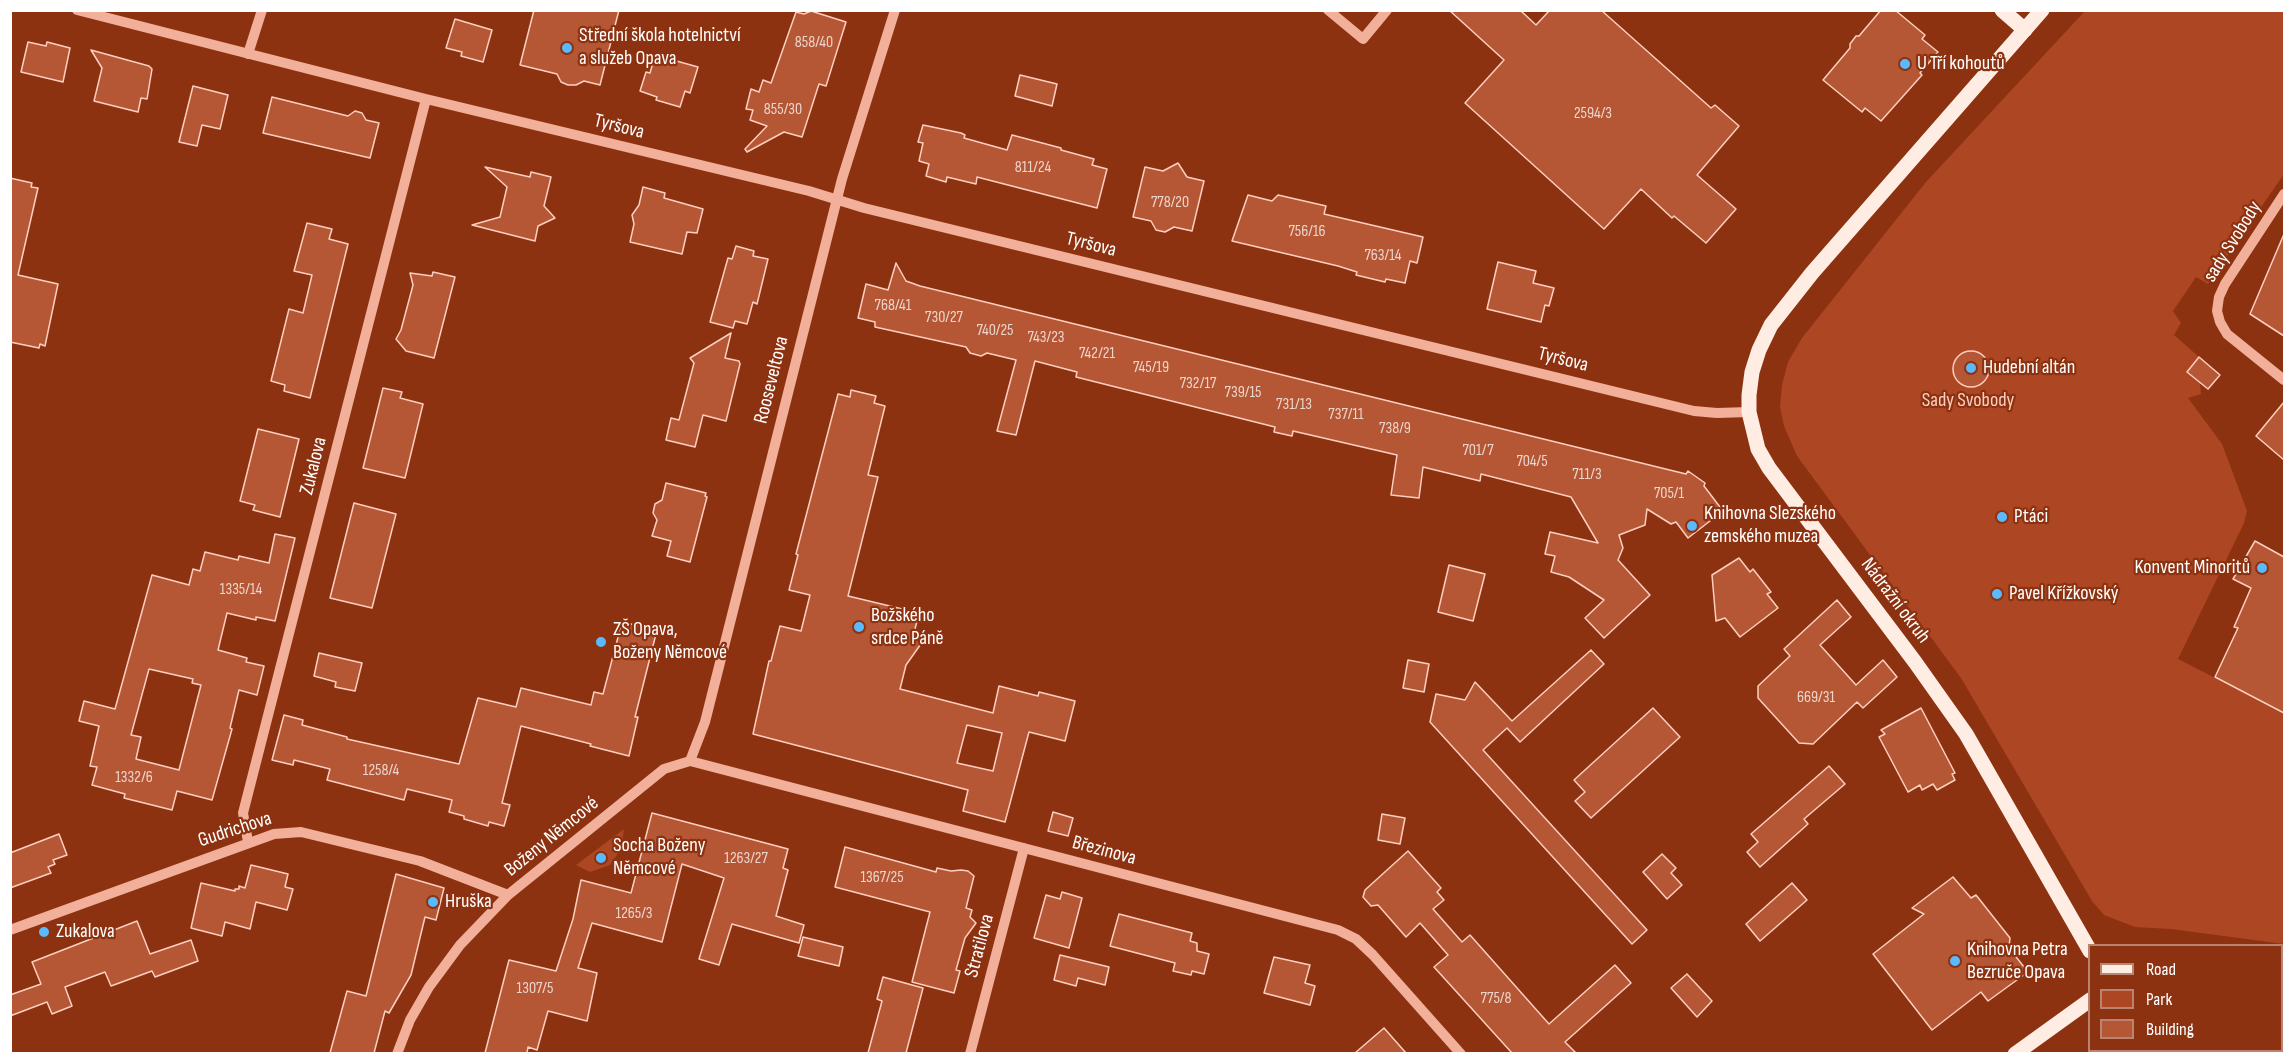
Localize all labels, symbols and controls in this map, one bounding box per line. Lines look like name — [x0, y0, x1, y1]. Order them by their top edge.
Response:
place label: Střední škola hotelnictví a služeb Opava — [579, 24, 741, 71]
house number: 858/40 — [795, 33, 833, 53]
marker: Střední škola hotelnictví a služeb Opava — [560, 41, 574, 55]
place label: U Tří kohoutů — [1917, 52, 2005, 76]
marker: U Tří kohoutů — [1898, 57, 1912, 71]
house number: 855/30 — [764, 100, 802, 120]
house number: 2594/3 — [1574, 104, 1612, 124]
street label: Tyršova — [591, 109, 647, 145]
house number: 811/24 — [1015, 158, 1051, 178]
house number: 778/20 — [1151, 193, 1189, 213]
street label: sady Svobody — [2199, 197, 2267, 287]
house number: 756/16 — [1288, 222, 1326, 242]
street label: Tyršova — [1063, 227, 1119, 263]
house number: 763/14 — [1364, 246, 1402, 266]
house number: 768/41 — [875, 296, 911, 316]
house number: 730/27 — [925, 308, 963, 328]
house number: 740/25 — [976, 321, 1014, 341]
house number: 743/23 — [1027, 328, 1065, 348]
street label: Rooseveltova — [750, 334, 794, 426]
street label: Tyršova — [1535, 342, 1591, 378]
house number: 742/21 — [1079, 344, 1115, 364]
place label: Hudební altán — [1983, 356, 2075, 380]
house number: 745/19 — [1133, 358, 1169, 378]
marker: Hudební altán — [1964, 361, 1978, 375]
house number: 732/17 — [1180, 374, 1216, 394]
house number: 739/15 — [1225, 383, 1261, 403]
park label: Sady Svobody — [1922, 389, 2014, 413]
house number: 731/13 — [1276, 395, 1312, 415]
house number: 737/11 — [1328, 405, 1364, 425]
house number: 738/9 — [1379, 419, 1411, 439]
street label: Zukalova — [295, 435, 333, 497]
house number: 701/7 — [1462, 441, 1494, 461]
house number: 704/5 — [1516, 452, 1548, 472]
house number: 711/3 — [1572, 465, 1602, 485]
house number: 705/1 — [1654, 484, 1684, 504]
place label: Knihovna Slezského zemského muzea — [1704, 502, 1836, 549]
place label: Ptáci — [2014, 505, 2048, 529]
marker: Ptáci — [1995, 510, 2009, 524]
marker: Knihovna Slezského zemského muzea — [1685, 519, 1699, 533]
street label: Nádražní okruh — [1855, 554, 1935, 648]
place label: Konvent Minoritů — [2135, 556, 2250, 580]
marker: Konvent Minoritů — [2255, 561, 2269, 575]
house number: 1335/14 — [220, 580, 262, 600]
place label: Pavel Křížkovský — [2009, 582, 2119, 606]
marker: Pavel Křížkovský — [1990, 587, 2004, 601]
place label: Božského srdce Páně — [871, 604, 944, 651]
place label: ZŠ Opava, Boženy Němcové — [613, 618, 727, 665]
marker: Božského srdce Páně — [852, 620, 866, 634]
marker: ZŠ Opava, Boženy Němcové — [594, 635, 608, 649]
house number: 669/31 — [1797, 688, 1835, 708]
house number: 1258/4 — [363, 761, 399, 781]
house number: 1332/6 — [115, 768, 153, 788]
street label: Boženy Němcové — [500, 792, 604, 882]
street label: Gudrichova — [195, 807, 275, 853]
street label: Březinova — [1069, 831, 1139, 871]
place label: Socha Boženy Němcové — [613, 834, 705, 881]
house number: 1263/27 — [724, 849, 768, 869]
marker: Socha Boženy Němcové — [594, 851, 608, 865]
house number: 1367/25 — [860, 868, 904, 888]
place label: Hruška — [445, 890, 492, 914]
marker: Hruška — [426, 895, 440, 909]
house number: 1265/3 — [615, 904, 653, 924]
street label: Stratilova — [960, 912, 1000, 980]
place label: Zukalova — [56, 920, 115, 944]
marker: Zukalova — [37, 925, 51, 939]
place label: Knihovna Petra Bezruče Opava — [1967, 938, 2068, 985]
legend — [2088, 944, 2283, 1052]
marker: Knihovna Petra Bezruče Opava — [1948, 954, 1962, 968]
text: Road — [2146, 959, 2176, 980]
house number: 1307/5 — [517, 979, 553, 999]
house number: 775/8 — [1481, 989, 1511, 1009]
text: Park — [2146, 989, 2172, 1010]
text: Building — [2146, 1019, 2194, 1040]

